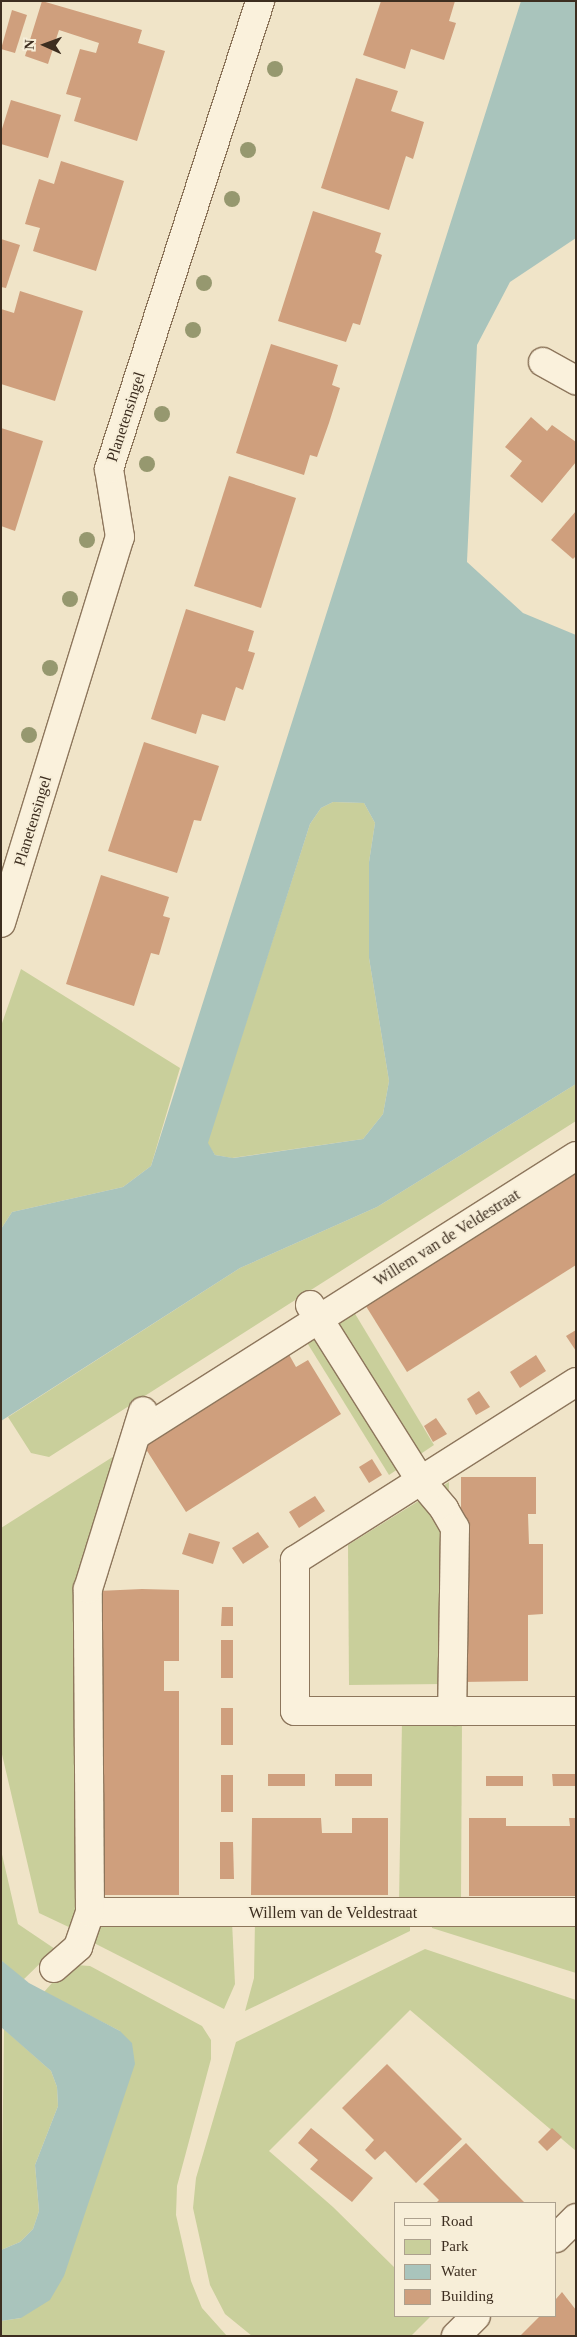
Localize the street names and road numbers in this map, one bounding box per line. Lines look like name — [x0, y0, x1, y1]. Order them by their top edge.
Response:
street label: Planetensingel — [102, 370, 150, 464]
street label: Planetensingel — [10, 774, 56, 868]
street label: Willem van de Veldestraat — [370, 1185, 524, 1291]
street label: Willem van de Veldestraat — [249, 1903, 417, 1923]

